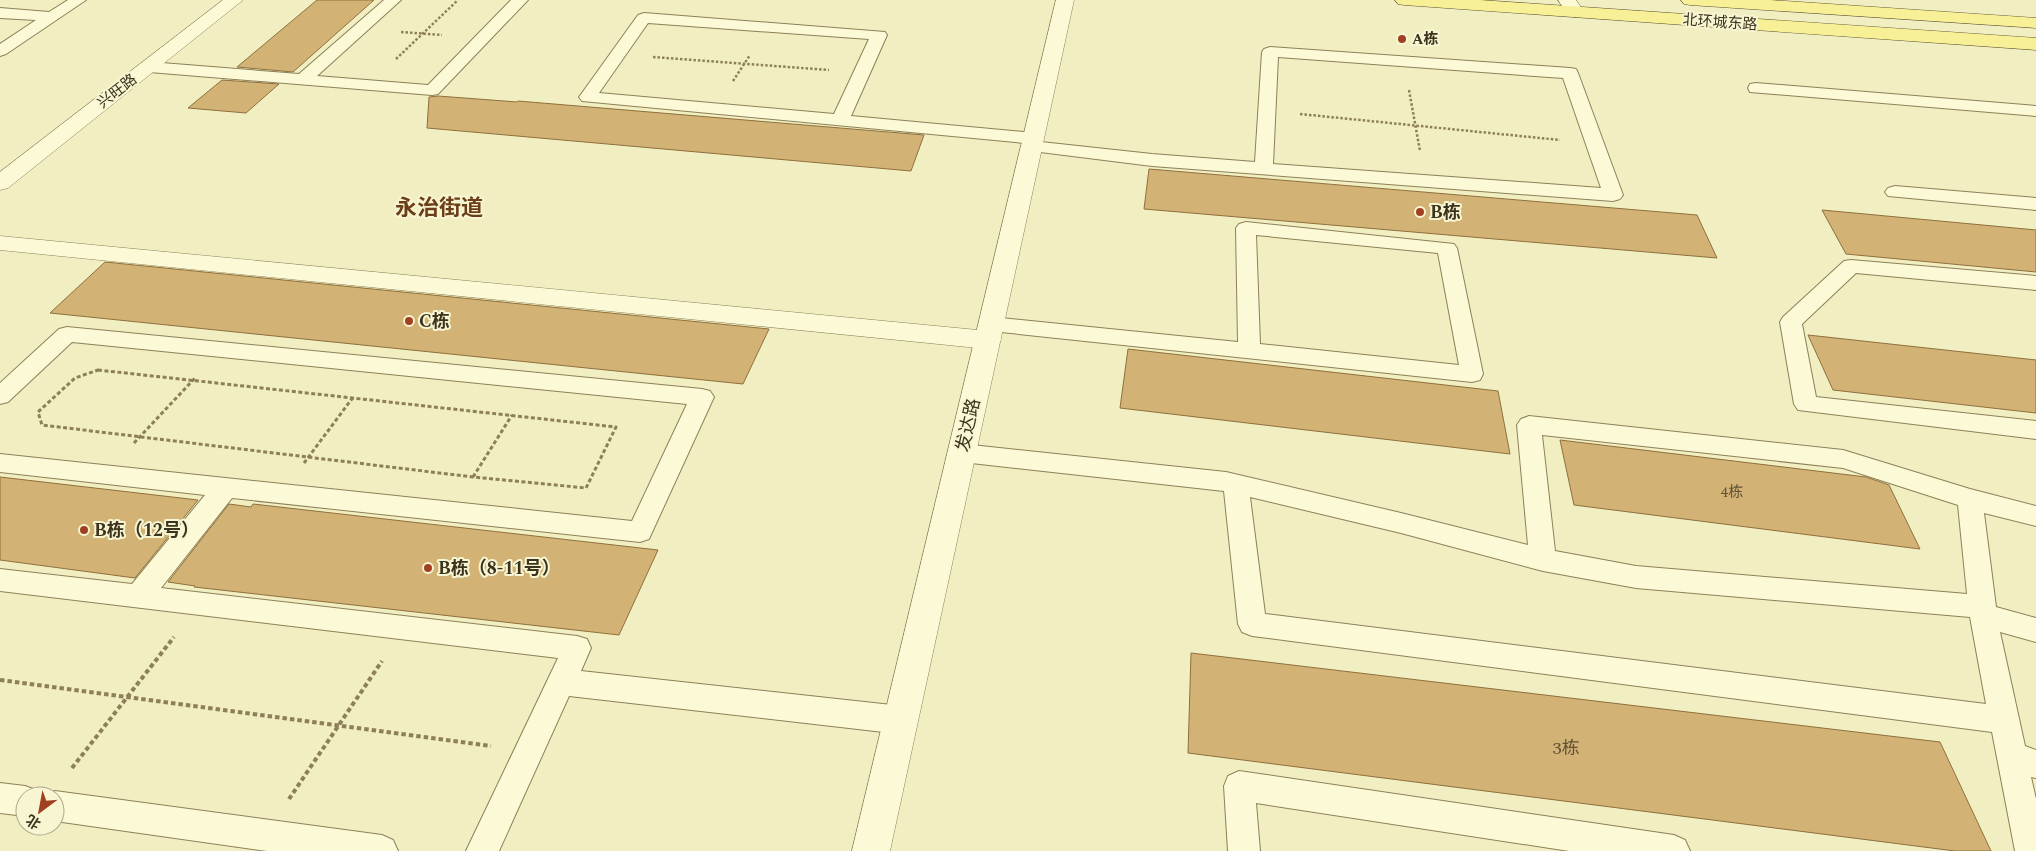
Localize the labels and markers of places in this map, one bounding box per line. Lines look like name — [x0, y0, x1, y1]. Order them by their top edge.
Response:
place label: A栋 — [1412, 28, 1439, 51]
marker: A栋 — [1396, 33, 1408, 45]
place label: B栋 — [1430, 199, 1461, 226]
marker: B栋 — [1414, 206, 1426, 218]
place label: C栋 — [419, 308, 450, 335]
marker: C栋 — [403, 315, 415, 327]
place label: B栋（12号） — [94, 517, 199, 544]
marker: B栋（12号） — [78, 524, 90, 536]
place label: B栋（8-11号） — [438, 555, 560, 582]
marker: B栋（8-11号） — [422, 562, 434, 574]

